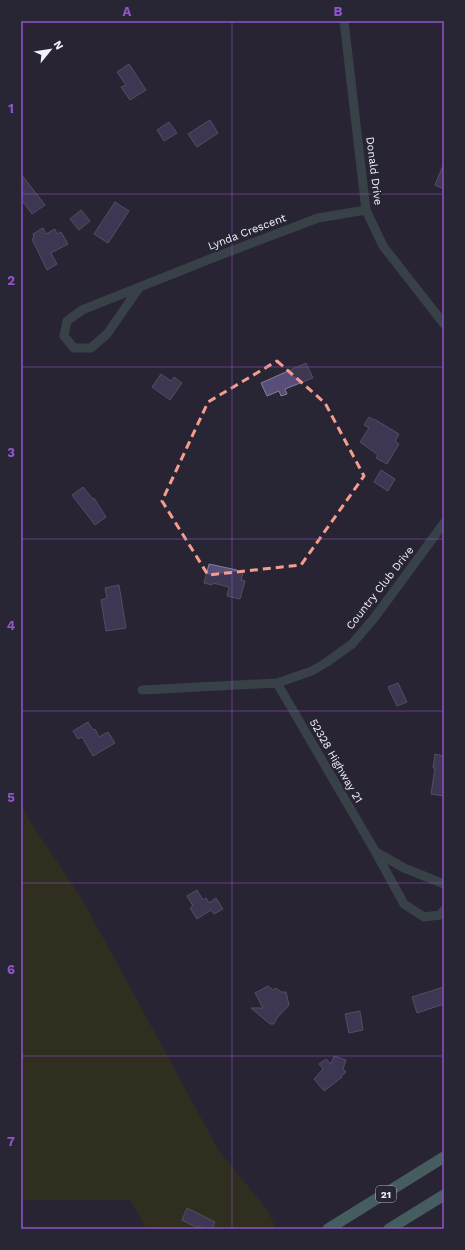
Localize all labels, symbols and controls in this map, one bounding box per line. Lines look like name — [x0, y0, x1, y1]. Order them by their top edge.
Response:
text: A — [123, 4, 132, 19]
text: B — [334, 4, 343, 19]
north arrow — [30, 30, 70, 70]
text: N — [51, 38, 66, 52]
text: 1 — [8, 101, 14, 116]
street label: Donald Drive — [363, 136, 385, 206]
street label: Lynda Crescent — [206, 211, 288, 253]
text: 2 — [7, 273, 15, 288]
text: 3 — [7, 445, 15, 460]
street label: Country Club Drive — [344, 544, 416, 632]
text: 4 — [7, 618, 16, 633]
street label: 52328 Highway 21 — [307, 717, 365, 805]
text: 5 — [7, 790, 15, 805]
text: 6 — [7, 962, 15, 977]
text: 7 — [7, 1134, 15, 1149]
road number: 21 — [376, 1186, 396, 1202]

